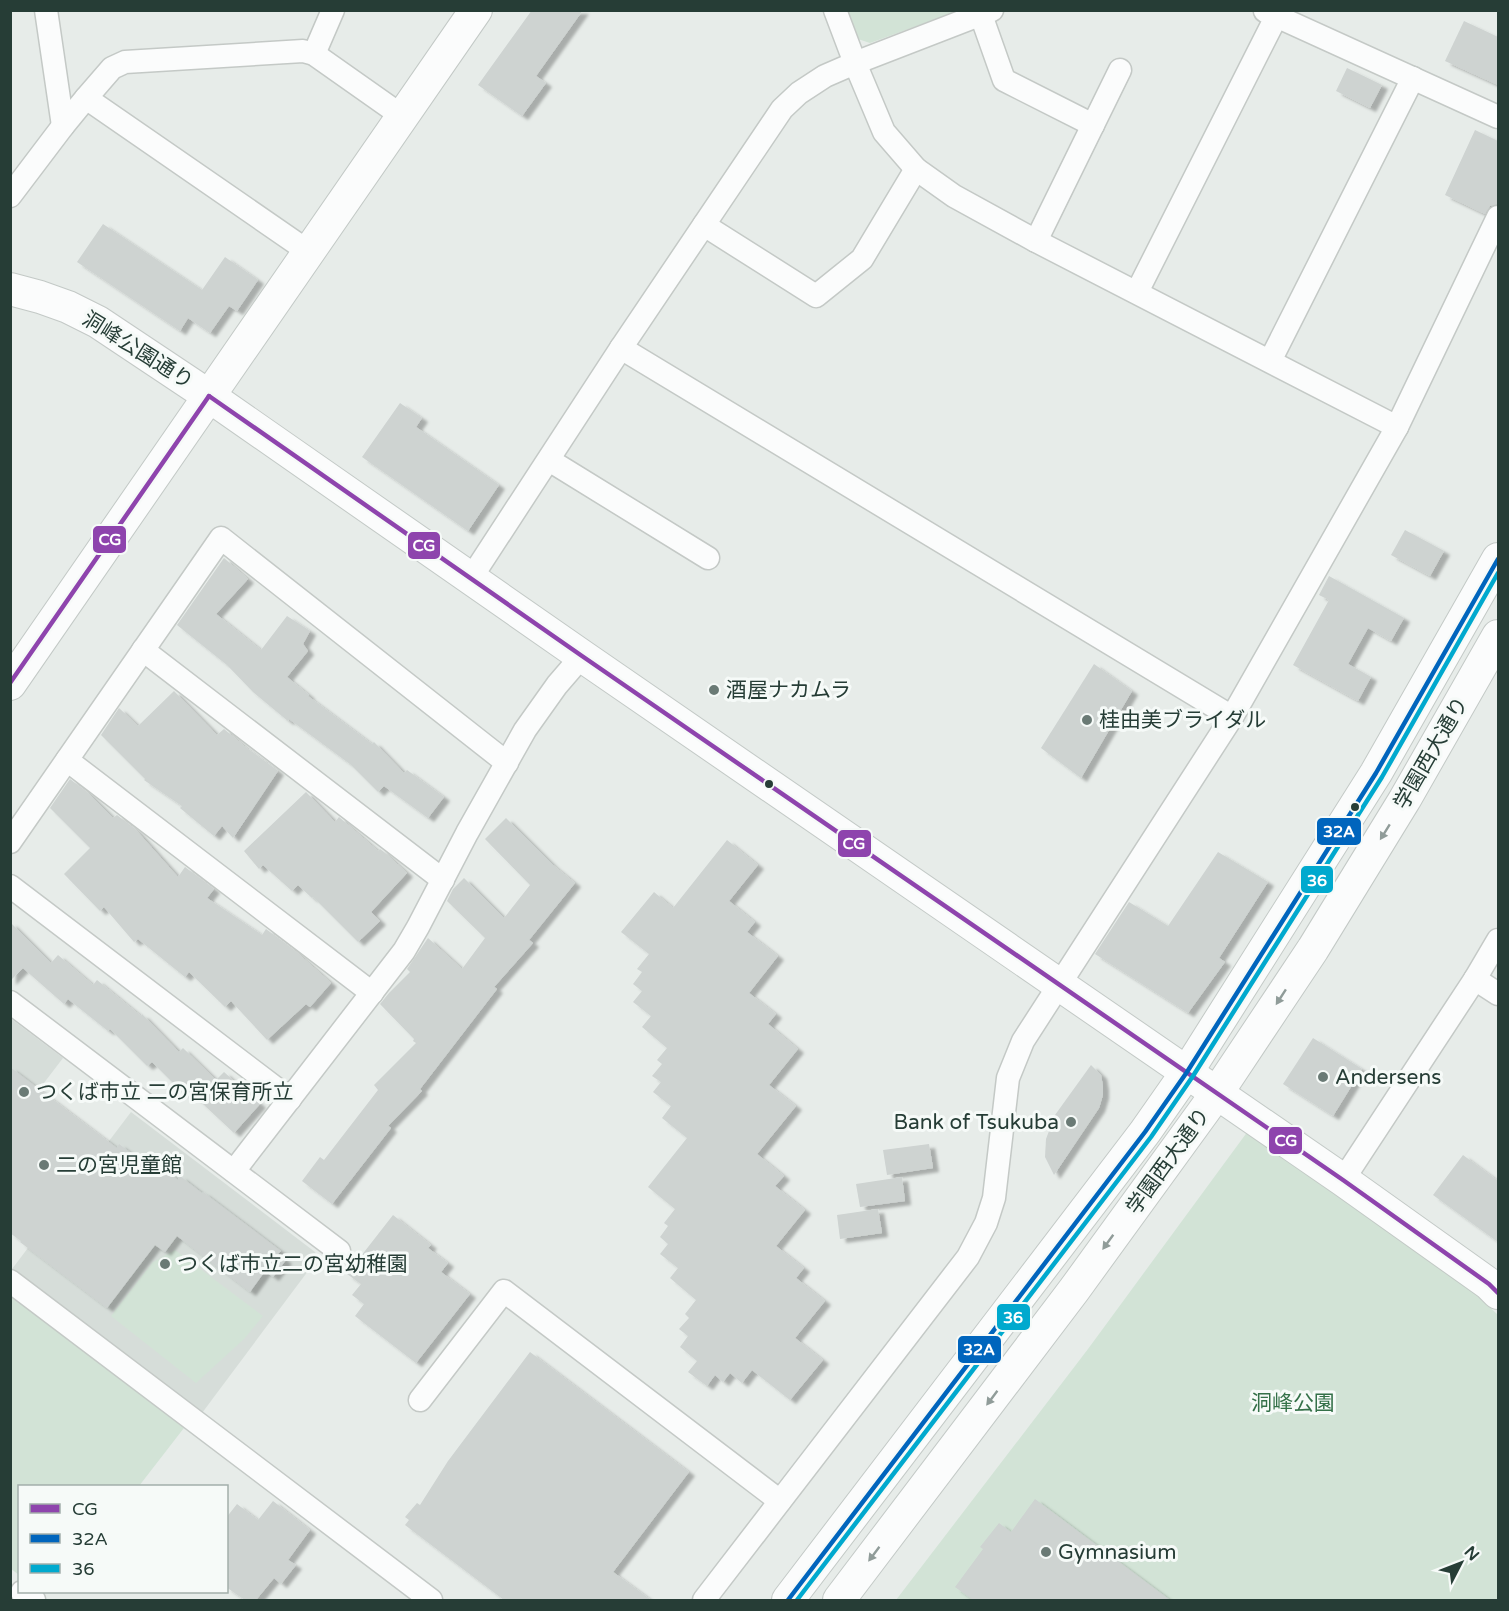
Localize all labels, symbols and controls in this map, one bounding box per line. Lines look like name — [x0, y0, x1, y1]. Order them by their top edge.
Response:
street label: 洞峰公園通り — [78, 306, 198, 394]
line badge: CG — [92, 525, 127, 554]
text: CG — [99, 530, 121, 550]
line badge: CG — [407, 531, 441, 560]
text: CG — [413, 536, 435, 556]
place label: 酒屋ナカムラ — [726, 678, 851, 703]
marker: 酒屋ナカムラ — [707, 683, 721, 697]
street label: 学園西大通り — [1389, 692, 1474, 814]
place label: 桂由美ブライダル — [1099, 708, 1266, 733]
marker: 桂由美ブライダル — [1080, 713, 1094, 727]
unlabelled marker — [763, 778, 775, 790]
unlabelled marker — [1349, 801, 1361, 813]
line badge: 32A — [1316, 817, 1362, 846]
text: 32A — [1323, 822, 1355, 842]
one-way arrow — [1380, 824, 1391, 840]
line badge: CG — [837, 829, 872, 858]
text: CG — [843, 834, 865, 854]
line badge: 36 — [1300, 865, 1334, 894]
text: 36 — [1307, 871, 1327, 891]
one-way arrow — [1275, 989, 1287, 1005]
place label: Andersens — [1335, 1065, 1441, 1090]
marker: Andersens — [1316, 1070, 1330, 1084]
place label: つくば市立 二の宮保育所立 — [36, 1080, 293, 1105]
marker: つくば市立 二の宮保育所立 — [17, 1085, 31, 1099]
street label: 学園西大通り — [1121, 1103, 1216, 1220]
place label: Bank of Tsukuba — [893, 1110, 1059, 1135]
marker: Bank of Tsukuba — [1064, 1115, 1078, 1129]
line badge: CG — [1268, 1126, 1303, 1155]
text: CG — [1275, 1131, 1297, 1151]
place label: 二の宮児童館 — [56, 1153, 182, 1178]
marker: 二の宮児童館 — [37, 1158, 51, 1172]
one-way arrow — [1103, 1234, 1115, 1250]
place label: つくば市立二の宮幼稚園 — [177, 1252, 408, 1277]
marker: つくば市立二の宮幼稚園 — [158, 1257, 172, 1271]
line badge: 36 — [996, 1303, 1031, 1331]
text: 36 — [1003, 1308, 1023, 1328]
line badge: 32A — [957, 1335, 1002, 1364]
text: 32A — [963, 1340, 995, 1360]
one-way arrow — [986, 1390, 998, 1406]
park label: 洞峰公園 — [1251, 1391, 1335, 1416]
legend — [18, 1485, 228, 1593]
text: CG — [72, 1498, 98, 1520]
text: 32A — [72, 1528, 108, 1550]
north arrow — [1431, 1533, 1491, 1593]
place label: Gymnasium — [1058, 1540, 1176, 1565]
text: N — [1460, 1542, 1483, 1565]
marker: Gymnasium — [1039, 1545, 1053, 1559]
one-way arrow — [868, 1546, 881, 1562]
text: 36 — [72, 1558, 95, 1580]

